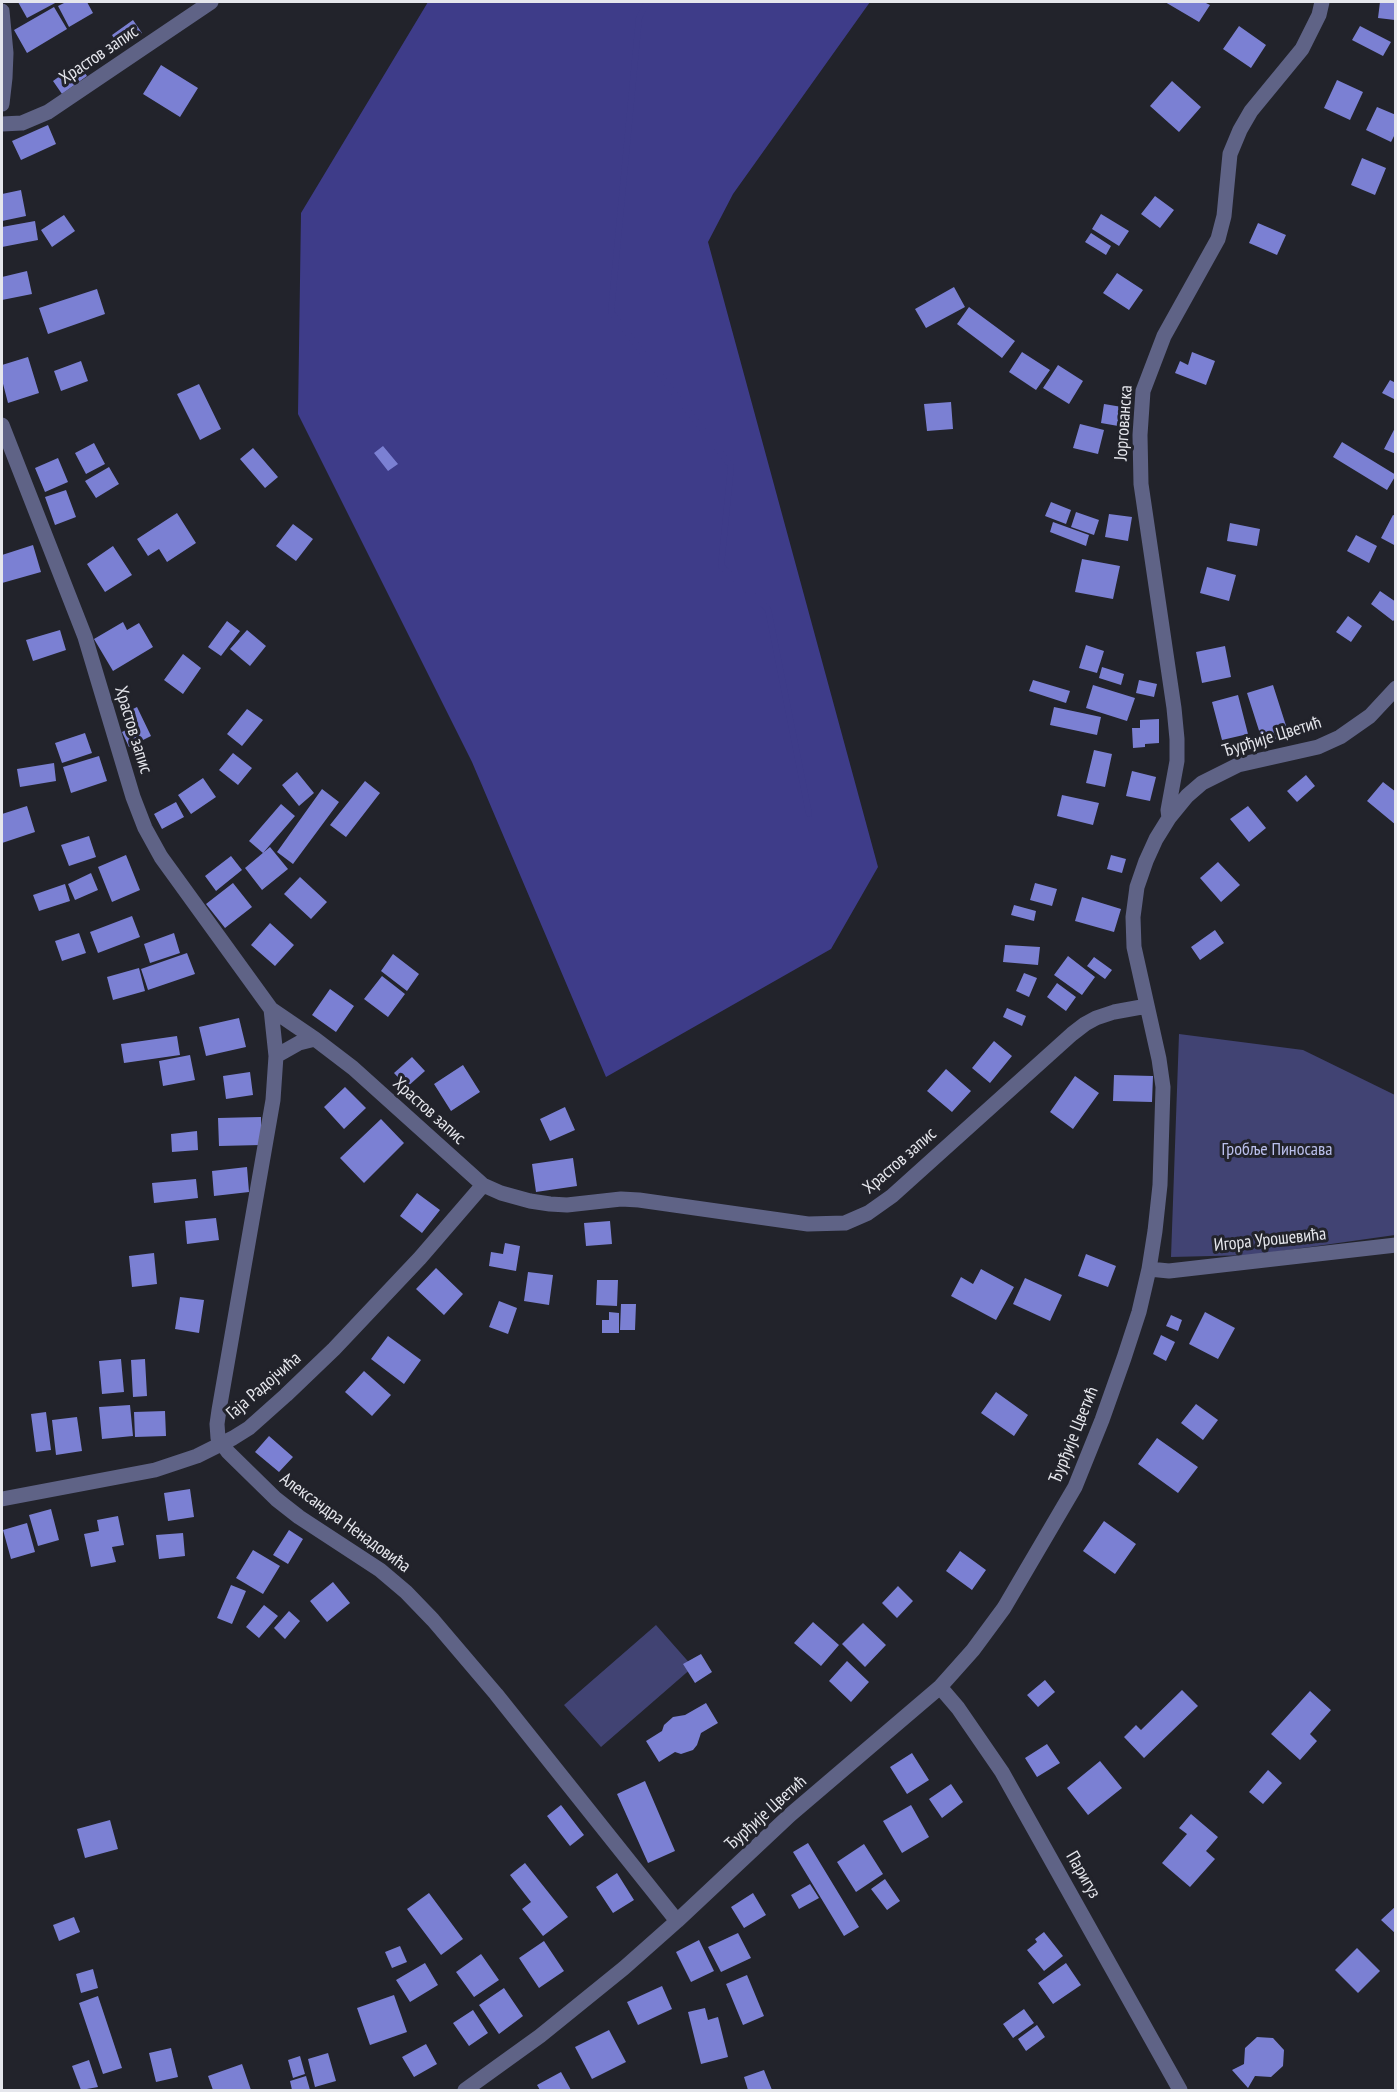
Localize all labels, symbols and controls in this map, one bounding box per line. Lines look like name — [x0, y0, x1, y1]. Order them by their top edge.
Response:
street label: Храстов запис — [56, 21, 142, 89]
street label: Јоргованска — [1111, 385, 1137, 461]
street label: Храстов запис — [109, 684, 157, 776]
street label: Ђурђије Цветић — [1220, 712, 1324, 762]
street label: Храстов запис — [388, 1073, 470, 1149]
street label: Храстов запис — [859, 1123, 941, 1199]
park label: Гробље Пиносава — [1221, 1139, 1333, 1161]
street label: Игора Урошевића — [1213, 1223, 1327, 1257]
street label: Гаја Радојчића — [222, 1348, 306, 1424]
street label: Ђурђије Цветић — [1045, 1383, 1103, 1487]
street label: Александра Ненадовића — [275, 1468, 415, 1578]
street label: Ђурђије Цветић — [721, 1771, 811, 1855]
street label: Паригуз — [1061, 1848, 1105, 1902]

